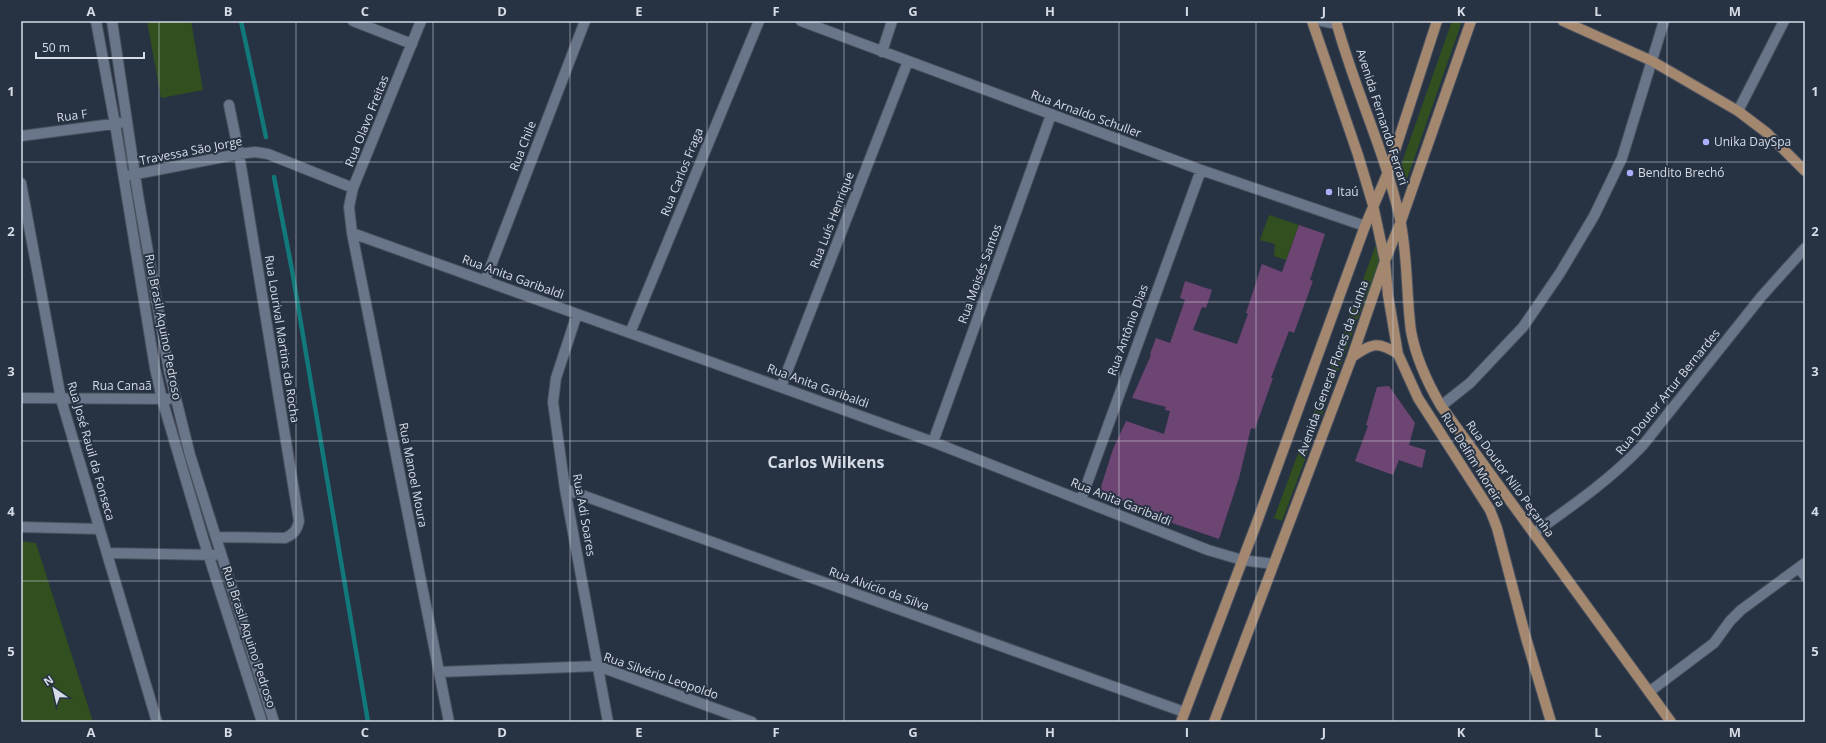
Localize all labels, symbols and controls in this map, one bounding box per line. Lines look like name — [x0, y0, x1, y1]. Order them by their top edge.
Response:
text: A — [87, 2, 96, 20]
text: B — [224, 2, 233, 20]
text: C — [361, 2, 369, 20]
text: D — [497, 2, 507, 20]
text: E — [635, 2, 643, 20]
text: F — [772, 2, 780, 20]
text: G — [908, 2, 918, 20]
text: H — [1045, 2, 1055, 20]
text: I — [1185, 2, 1189, 20]
text: J — [1321, 2, 1326, 20]
text: K — [1457, 2, 1466, 20]
text: L — [1594, 2, 1602, 20]
text: M — [1729, 2, 1741, 20]
scale bar — [36, 34, 144, 60]
text: 50 m — [42, 39, 70, 56]
street label: Avenida Fernando Ferrari — [1352, 47, 1413, 187]
street label: Rua Olavo Freitas — [340, 72, 393, 169]
text: 1 — [7, 82, 15, 100]
text: 1 — [1811, 82, 1819, 100]
street label: Rua Arnaldo Schuller — [1029, 86, 1144, 141]
street label: Rua F — [56, 105, 88, 126]
street label: Rua Chile — [505, 118, 540, 173]
street label: Rua Carlos Fraga — [656, 125, 707, 218]
street label: Travessa São Jorge — [138, 132, 244, 169]
place label: Unika DaySpa — [1714, 133, 1791, 150]
marker: Unika DaySpa — [1701, 137, 1711, 147]
place label: Bendito Brechó — [1638, 164, 1725, 181]
marker: Bendito Brechó — [1625, 168, 1635, 178]
street label: Rua Luís Henrique — [805, 169, 858, 271]
place label: Itaú — [1337, 183, 1359, 200]
marker: Itaú — [1324, 187, 1334, 197]
street label: Rua Moisés Santos — [954, 221, 1006, 326]
text: 2 — [7, 222, 15, 240]
text: 2 — [1811, 222, 1819, 240]
street label: Rua Anita Garibaldi — [460, 250, 567, 303]
street label: Rua Brasil Aquino Pedroso — [141, 253, 186, 401]
street label: Rua Lourival Martins da Rocha — [261, 254, 304, 424]
street label: Avenida General Flores da Cunha — [1293, 278, 1372, 458]
street label: Rua Antônio Dias — [1103, 282, 1152, 378]
street label: Rua Doutor Artur Bernardes — [1611, 325, 1724, 458]
street label: Rua Anita Garibaldi — [765, 359, 872, 412]
text: 3 — [7, 362, 15, 380]
text: 3 — [1811, 362, 1819, 380]
street label: Rua Canaã — [92, 377, 152, 394]
street label: Rua José Rauil da Fonseca — [63, 379, 119, 522]
street label: Rua Delfim Moreira — [1437, 409, 1509, 510]
street label: Rua Doutor Nilo Peçanha — [1462, 417, 1559, 541]
street label: Rua Manoel Moura — [395, 421, 432, 529]
district label: Carlos Wilkens — [767, 451, 885, 473]
street label: Rua Adi Soares — [569, 472, 600, 558]
street label: Rua Anita Garibaldi — [1068, 474, 1174, 530]
text: 4 — [7, 502, 15, 520]
text: 4 — [1811, 502, 1819, 520]
street label: Rua Alvício da Silva — [827, 562, 932, 615]
street label: Rua Brasil Aquino Pedroso — [219, 564, 280, 710]
text: 5 — [7, 642, 15, 660]
text: 5 — [1811, 642, 1819, 660]
street label: Rua Silvério Leopoldo — [601, 648, 721, 703]
north arrow — [34, 669, 74, 709]
text: N — [40, 672, 56, 689]
text: A — [87, 723, 96, 741]
text: B — [224, 723, 233, 741]
text: C — [361, 723, 369, 741]
text: D — [497, 723, 507, 741]
text: E — [635, 723, 643, 741]
text: F — [772, 723, 780, 741]
text: G — [908, 723, 918, 741]
text: H — [1045, 723, 1055, 741]
text: I — [1185, 723, 1189, 741]
text: J — [1321, 723, 1326, 741]
text: K — [1457, 723, 1466, 741]
text: L — [1594, 723, 1602, 741]
text: M — [1729, 723, 1741, 741]

